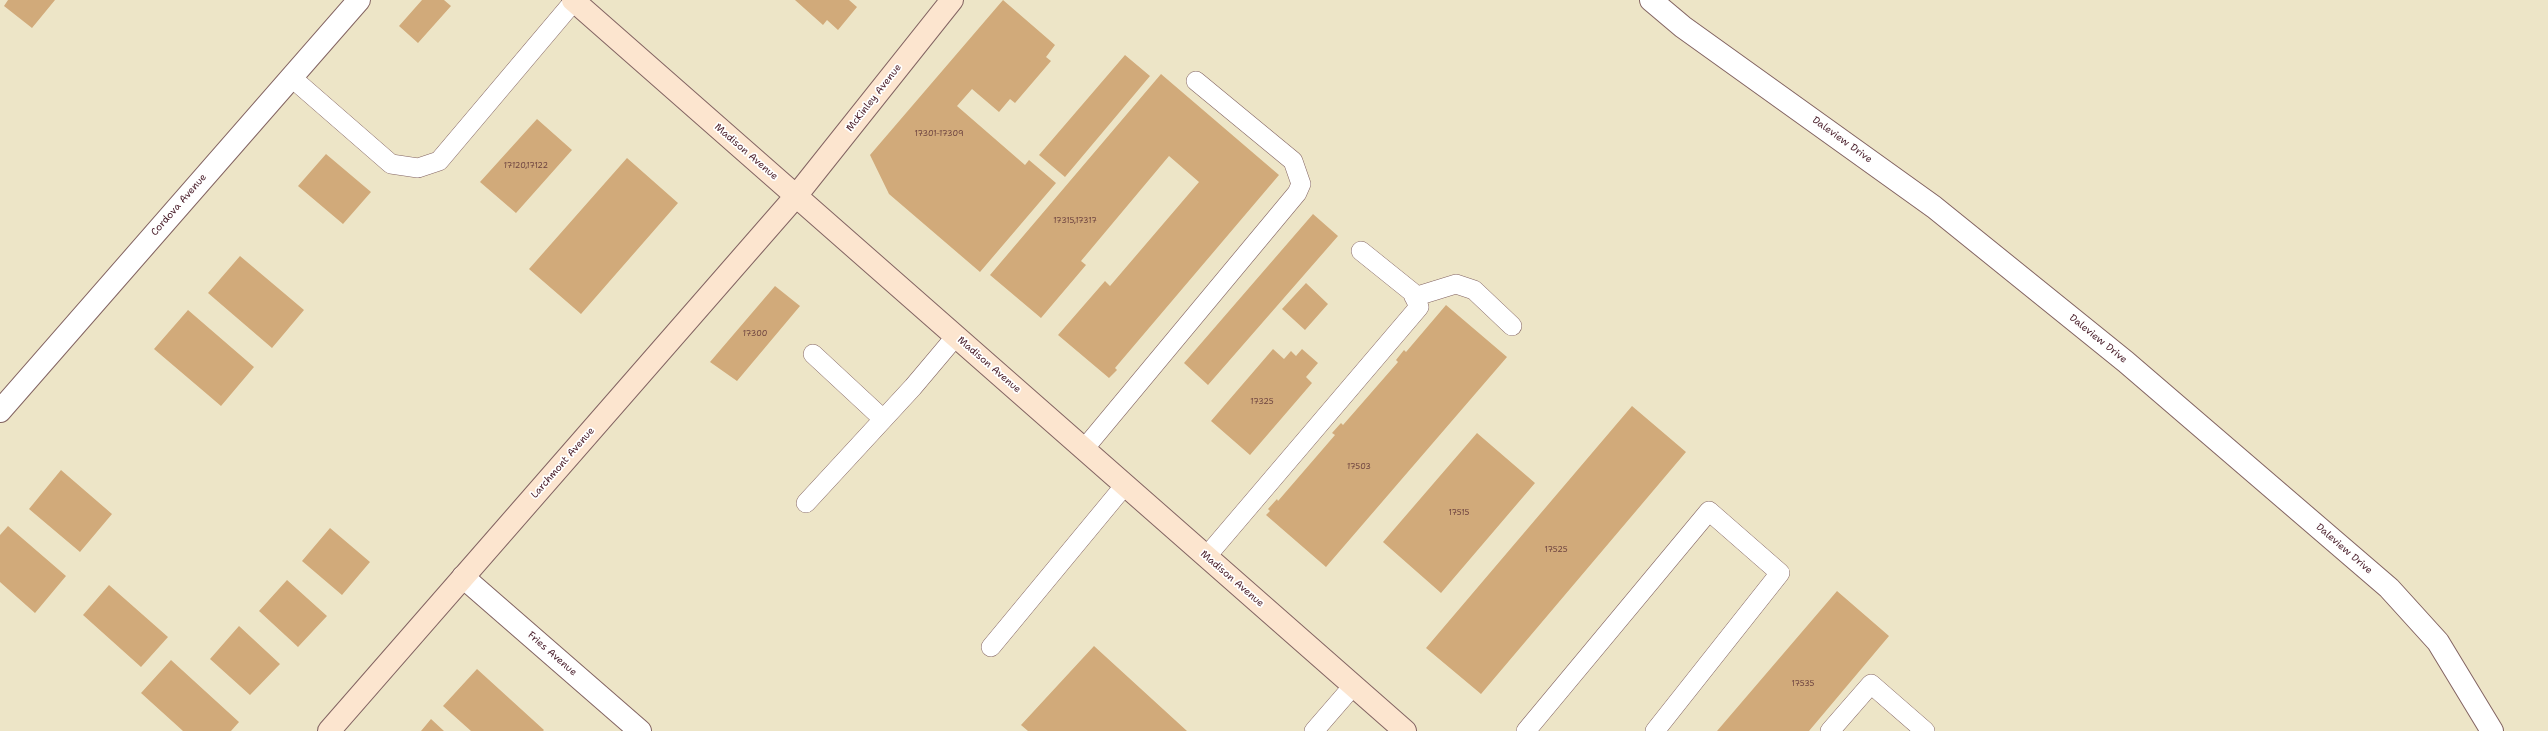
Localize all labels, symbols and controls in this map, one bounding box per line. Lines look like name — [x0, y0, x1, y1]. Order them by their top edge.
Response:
street label: McKinley Avenue — [844, 62, 904, 134]
street label: Daleview Drive — [1810, 114, 1874, 166]
street label: Madison Avenue — [712, 121, 780, 183]
house number: 17301-17309 — [915, 129, 963, 139]
house number: 17120,17122 — [504, 161, 548, 171]
street label: Cordova Avenue — [149, 171, 209, 239]
house number: 17315,17317 — [1053, 216, 1097, 226]
street label: Daleview Drive — [2067, 312, 2129, 366]
house number: 17300 — [743, 329, 767, 339]
street label: Madison Avenue — [955, 334, 1023, 396]
house number: 17325 — [1250, 397, 1274, 407]
street label: Larchmont Avenue — [529, 425, 597, 501]
house number: 17503 — [1347, 462, 1371, 472]
house number: 17515 — [1449, 508, 1469, 518]
street label: Daleview Drive — [2313, 521, 2375, 577]
house number: 17525 — [1544, 545, 1568, 555]
street label: Madison Avenue — [1198, 548, 1266, 610]
street label: Fries Avenue — [525, 629, 579, 679]
house number: 17535 — [1791, 679, 1815, 689]

